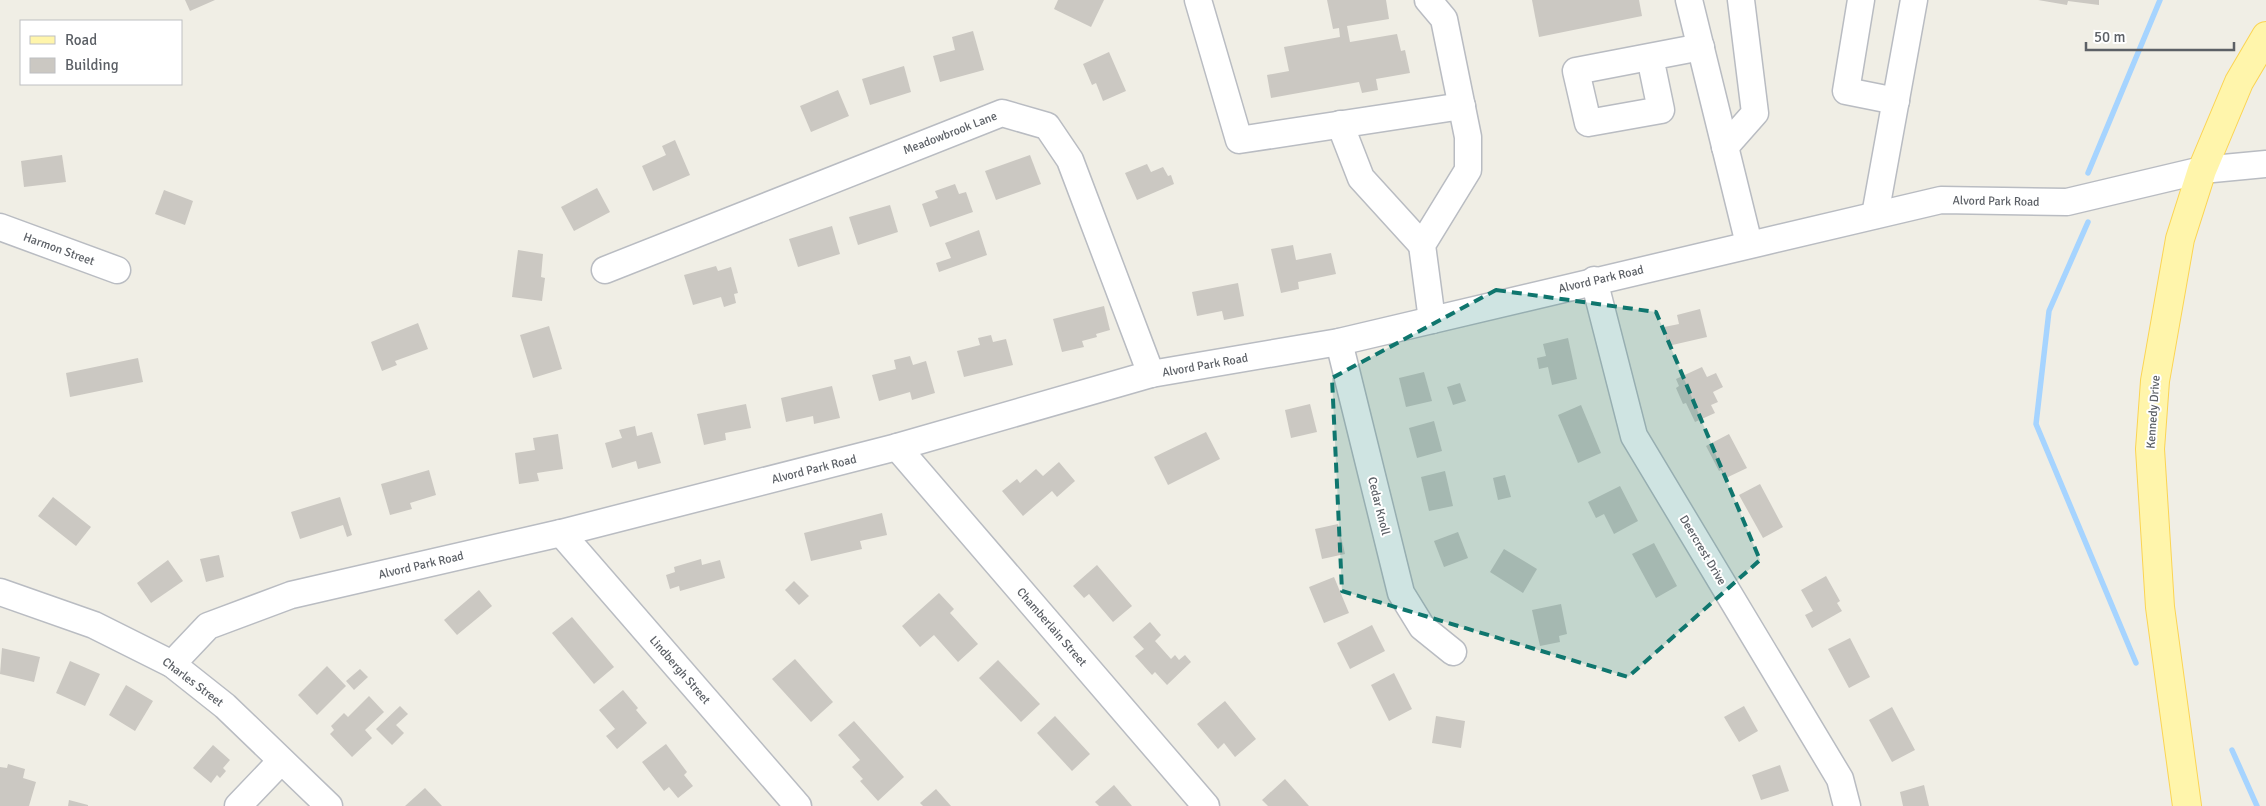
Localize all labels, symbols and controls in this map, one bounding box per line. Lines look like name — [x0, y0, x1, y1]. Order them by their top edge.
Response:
legend — [20, 20, 182, 85]
scale bar — [2086, 20, 2234, 52]
text: 50 m — [2094, 28, 2125, 46]
text: Road — [65, 31, 97, 49]
text: Building — [65, 56, 119, 74]
street label: Meadowbrook Lane — [901, 109, 999, 158]
street label: Alvord Park Road — [1952, 193, 2040, 210]
street label: Harmon Street — [21, 230, 97, 269]
street label: Alvord Park Road — [1557, 262, 1645, 297]
street label: Alvord Park Road — [1161, 351, 1249, 380]
street label: Kennedy Drive — [2143, 375, 2164, 449]
street label: Alvord Park Road — [770, 452, 858, 487]
street label: Cedar Knoll — [1364, 475, 1393, 537]
street label: Deercrest Drive — [1676, 513, 1729, 588]
street label: Alvord Park Road — [377, 548, 465, 583]
street label: Chamberlain Street — [1013, 585, 1090, 670]
street label: Lindbergh Street — [646, 633, 713, 708]
street label: Charles Street — [159, 654, 226, 710]

